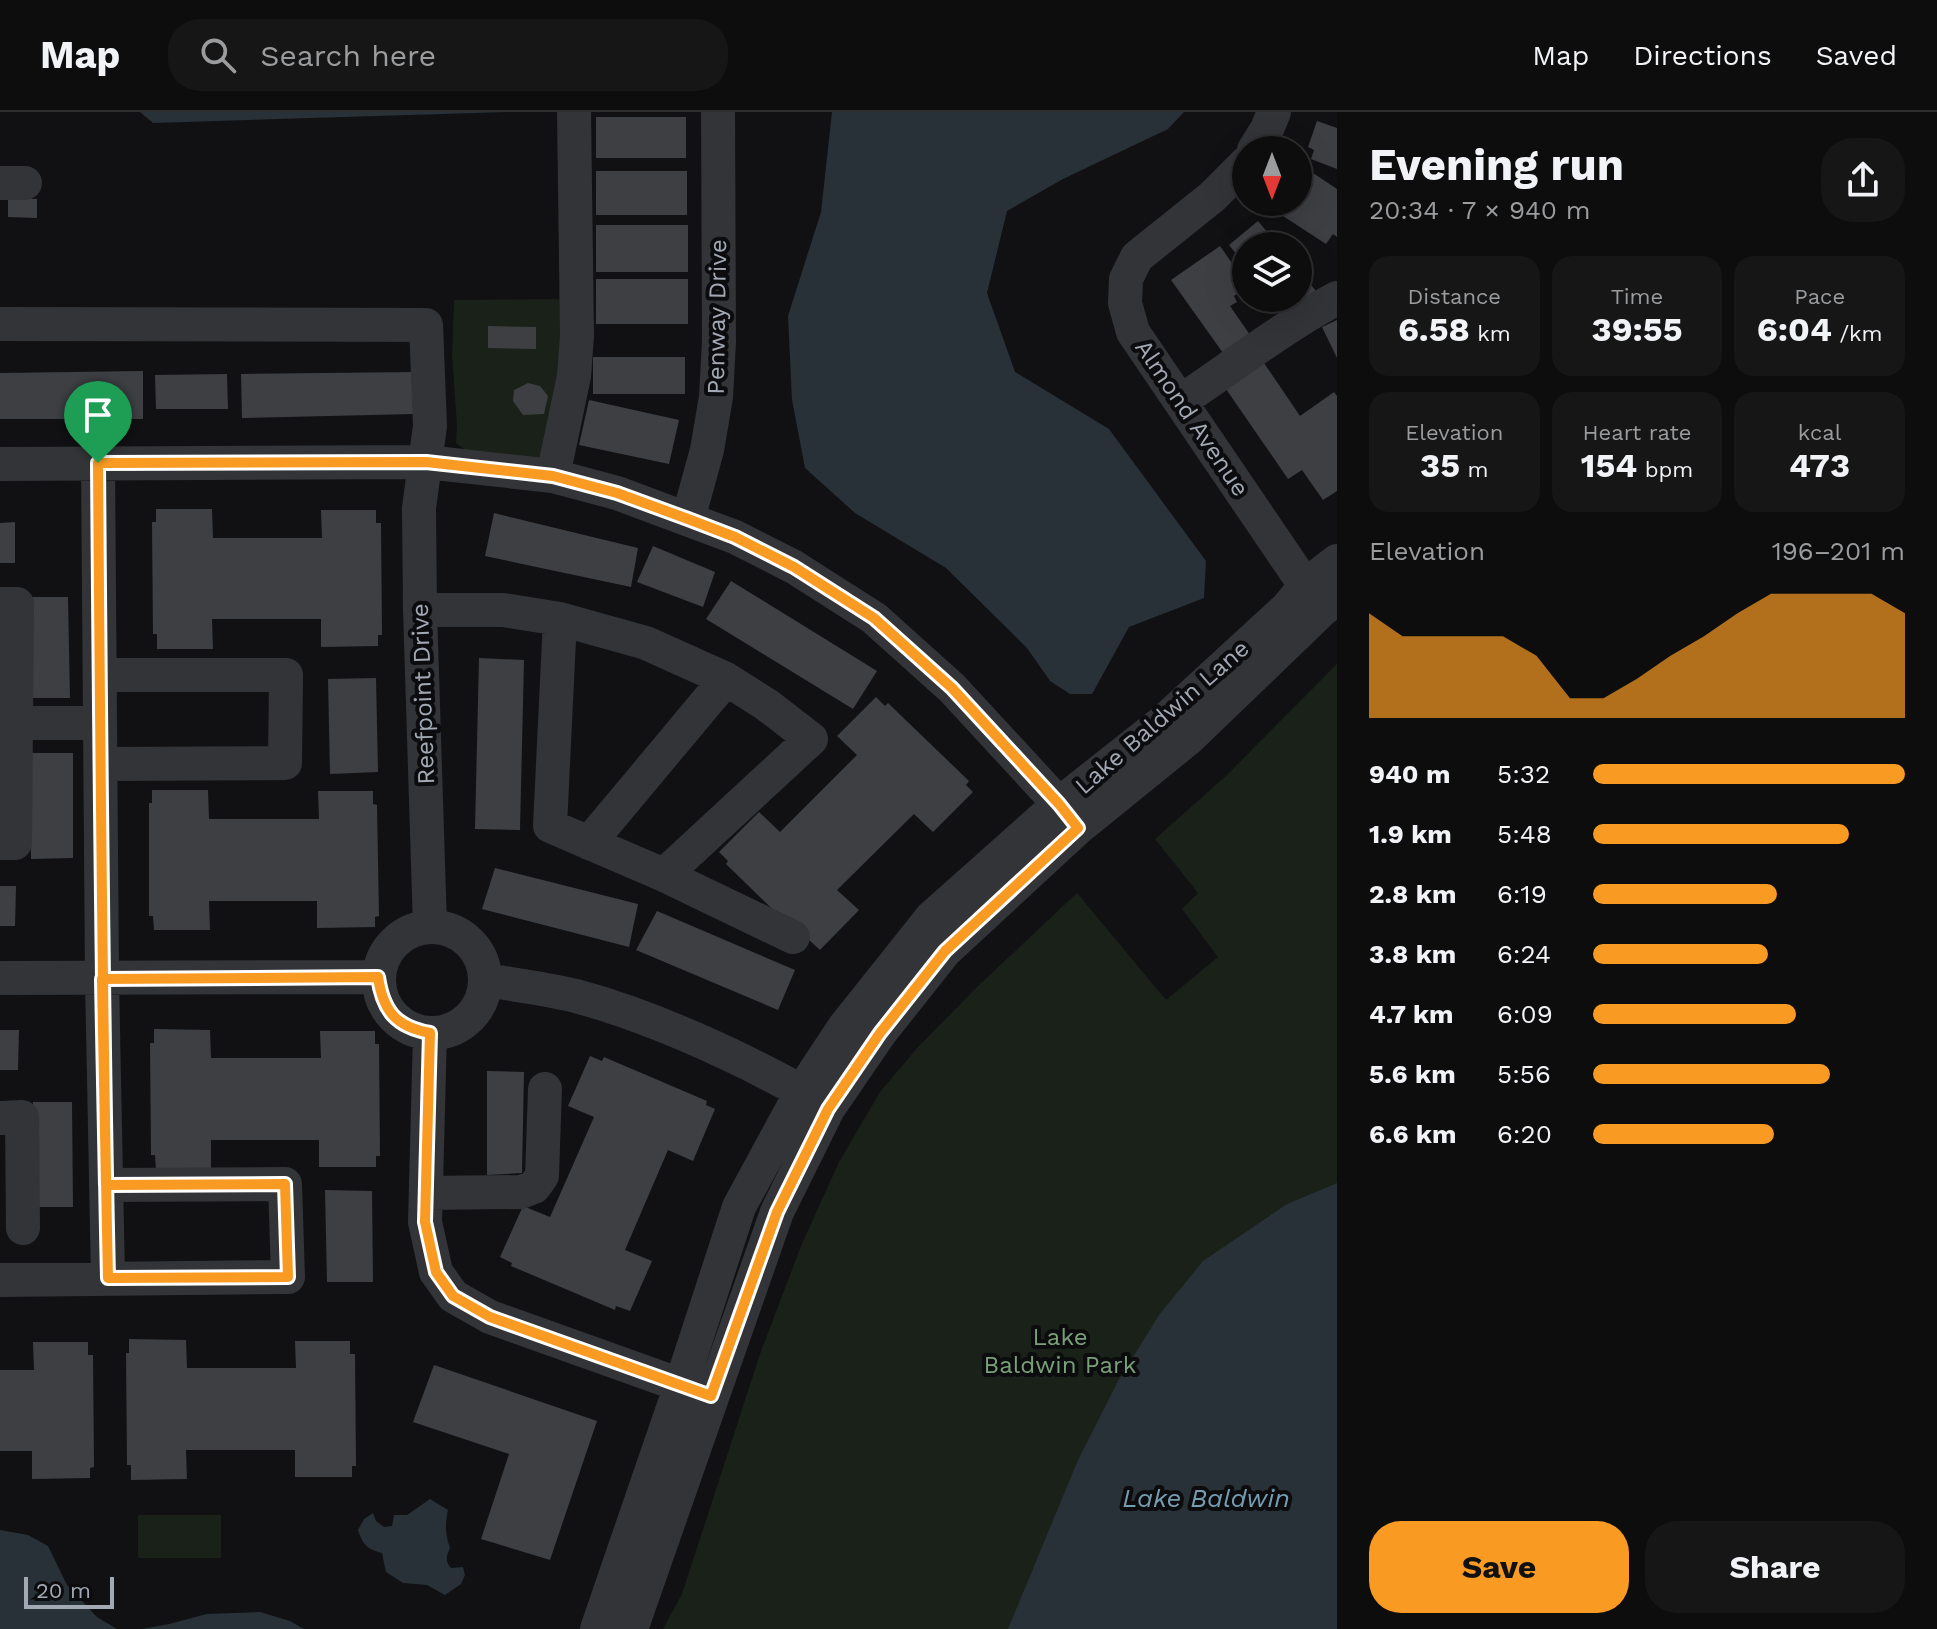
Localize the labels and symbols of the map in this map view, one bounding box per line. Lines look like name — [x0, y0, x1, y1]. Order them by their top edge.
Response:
north arrow — [1232, 136, 1312, 216]
street label: Penway Drive — [702, 239, 732, 395]
street label: Almond Avenue — [1129, 335, 1255, 501]
pin — [64, 381, 132, 463]
street label: Reefpoint Drive — [406, 603, 440, 785]
street label: Lake Baldwin Lane — [1069, 634, 1255, 800]
park label: Lake Baldwin Park — [984, 1323, 1137, 1379]
water label: Lake Baldwin — [1122, 1483, 1290, 1513]
scale bar — [24, 1573, 114, 1609]

